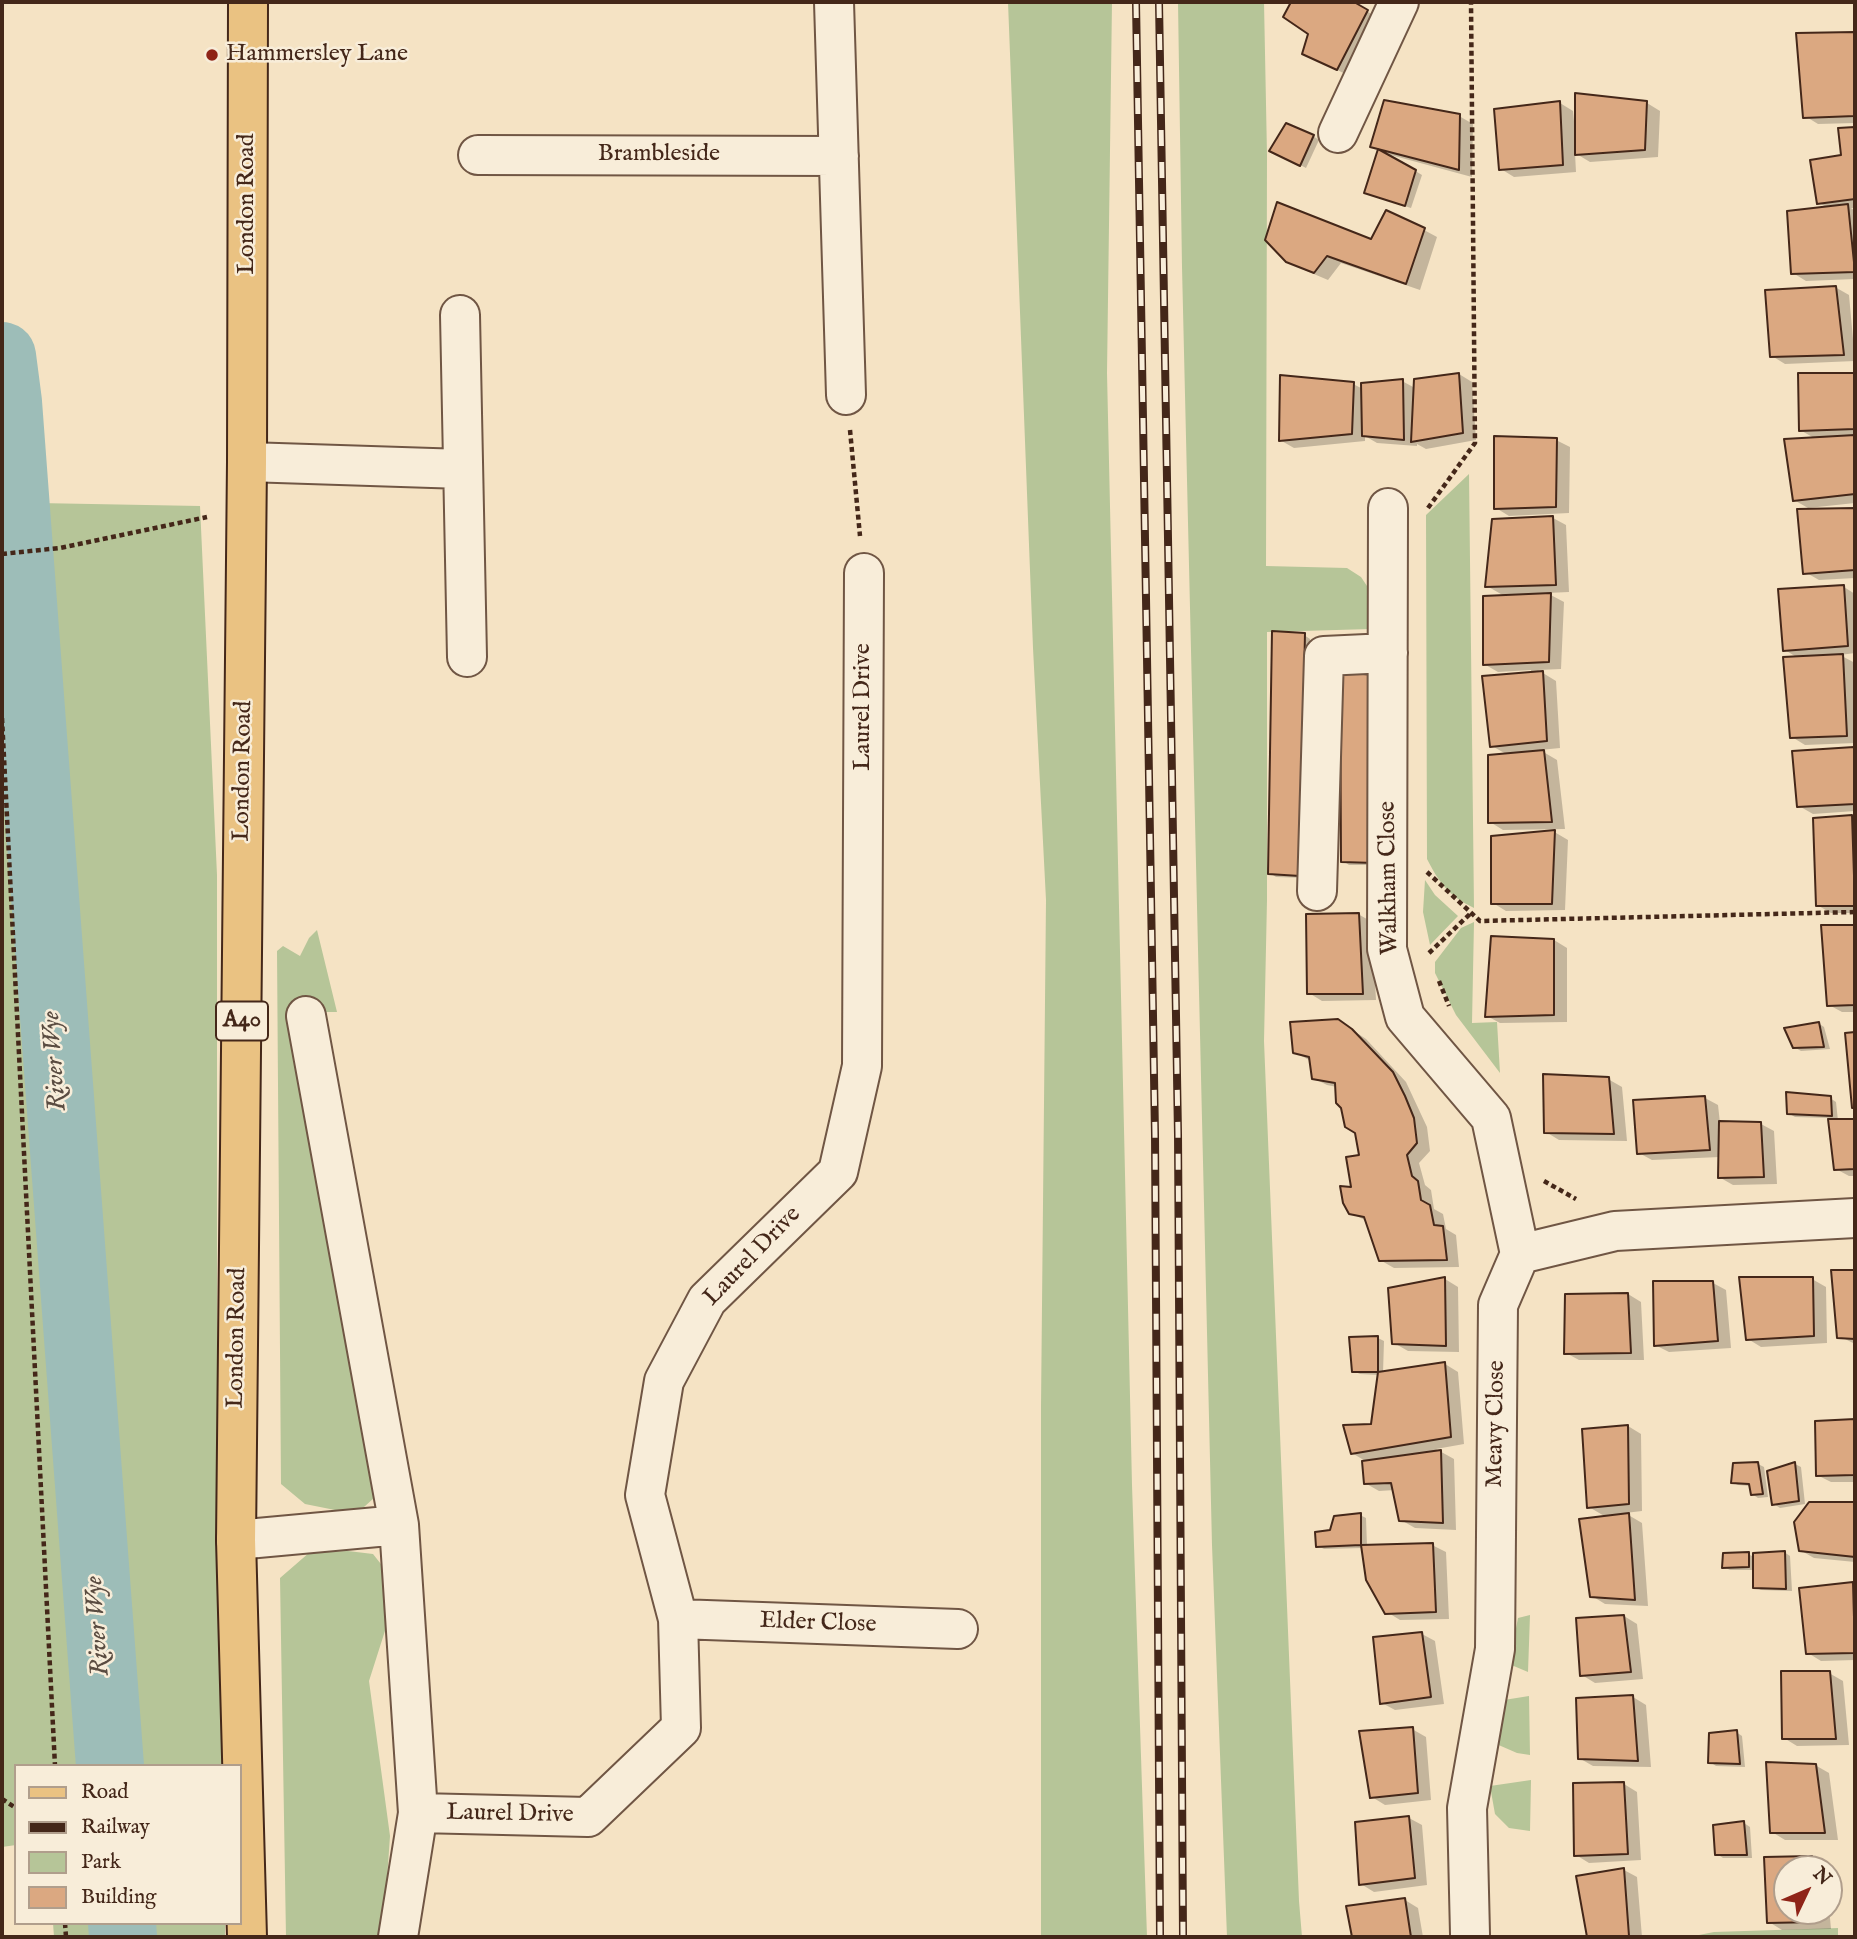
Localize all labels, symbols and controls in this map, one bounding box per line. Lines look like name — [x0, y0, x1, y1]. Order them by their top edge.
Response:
place label: Hammersley Lane — [226, 41, 408, 69]
marker: Hammersley Lane — [204, 47, 220, 63]
street label: London Road — [234, 134, 262, 274]
street label: Brambleside — [598, 141, 720, 169]
street label: Laurel Drive — [850, 643, 878, 771]
street label: London Road — [228, 700, 260, 842]
street label: Walkham Close — [1374, 801, 1406, 955]
road number: A40 — [216, 1002, 268, 1040]
water label: River Wye — [37, 1010, 75, 1112]
street label: Laurel Drive — [698, 1201, 808, 1313]
street label: London Road — [222, 1267, 254, 1409]
street label: Meavy Close — [1481, 1360, 1513, 1488]
water label: River Wye — [80, 1575, 118, 1677]
street label: Elder Close — [759, 1608, 877, 1640]
legend — [14, 1764, 242, 1925]
text: Road — [81, 1779, 128, 1806]
street label: Laurel Drive — [446, 1799, 574, 1831]
text: Railway — [81, 1814, 150, 1841]
text: Park — [81, 1849, 121, 1876]
north arrow — [1773, 1855, 1843, 1925]
text: N — [1807, 1863, 1836, 1891]
text: Building — [81, 1884, 156, 1911]

